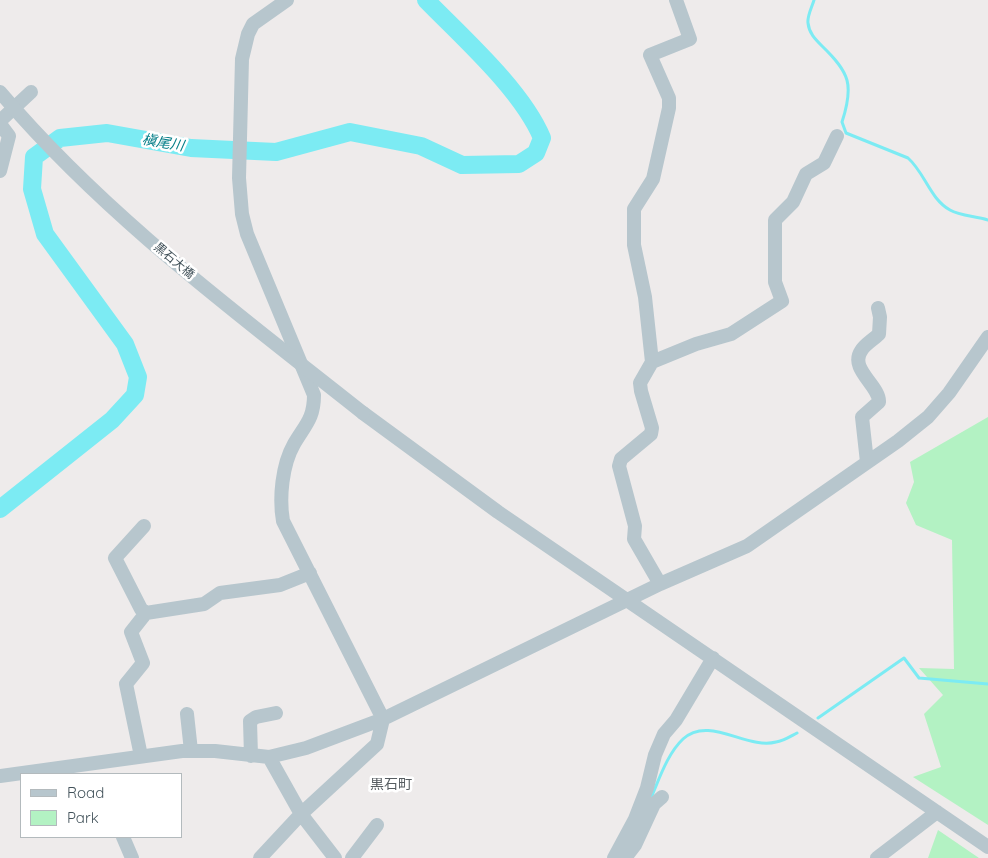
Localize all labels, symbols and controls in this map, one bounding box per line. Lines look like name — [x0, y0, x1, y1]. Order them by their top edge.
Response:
water label: 槇尾川 — [141, 131, 185, 155]
street label: 黒石大橋 — [151, 240, 197, 282]
legend — [20, 773, 182, 838]
district label: 黒石町 — [370, 777, 412, 793]
text: Road — [67, 783, 104, 802]
text: Park — [67, 808, 99, 827]

